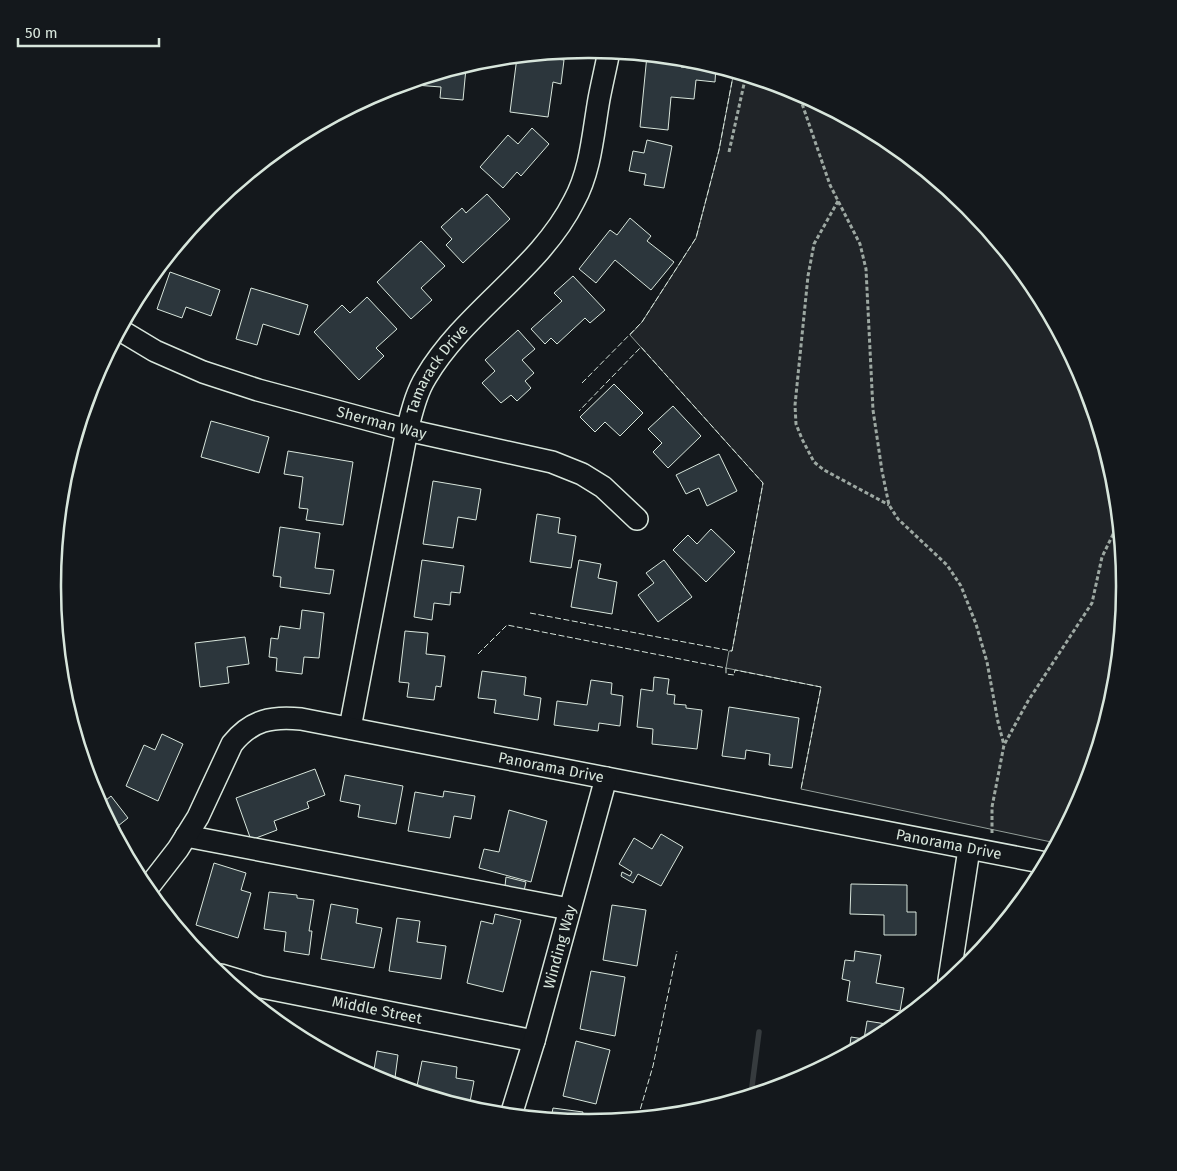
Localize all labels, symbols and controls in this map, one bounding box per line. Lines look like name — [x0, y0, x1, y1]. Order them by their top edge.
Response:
scale bar — [18, 15, 159, 47]
text: 50 m — [25, 24, 58, 42]
street label: Tamarack Drive — [403, 320, 472, 416]
street label: Sherman Way — [335, 403, 429, 443]
street label: Panorama Drive — [497, 748, 606, 786]
street label: Panorama Drive — [894, 825, 1003, 863]
street label: Winding Way — [540, 902, 580, 991]
street label: Middle Street — [331, 992, 424, 1028]

